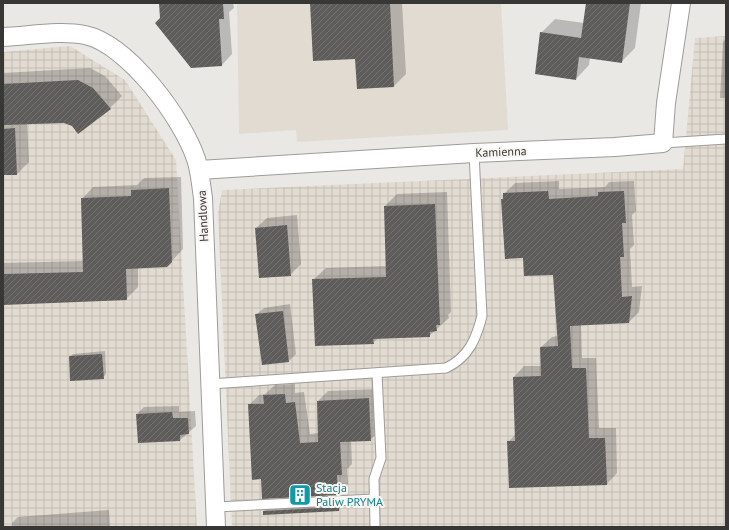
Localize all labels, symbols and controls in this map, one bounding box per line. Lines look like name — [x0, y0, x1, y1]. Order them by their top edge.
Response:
street label: Kamienna — [475, 143, 527, 160]
street label: Handlowa — [194, 190, 211, 242]
place label: Stacja Paliw PRYMA — [316, 480, 383, 509]
building icon: Stacja Paliw PRYMA — [287, 482, 313, 508]

